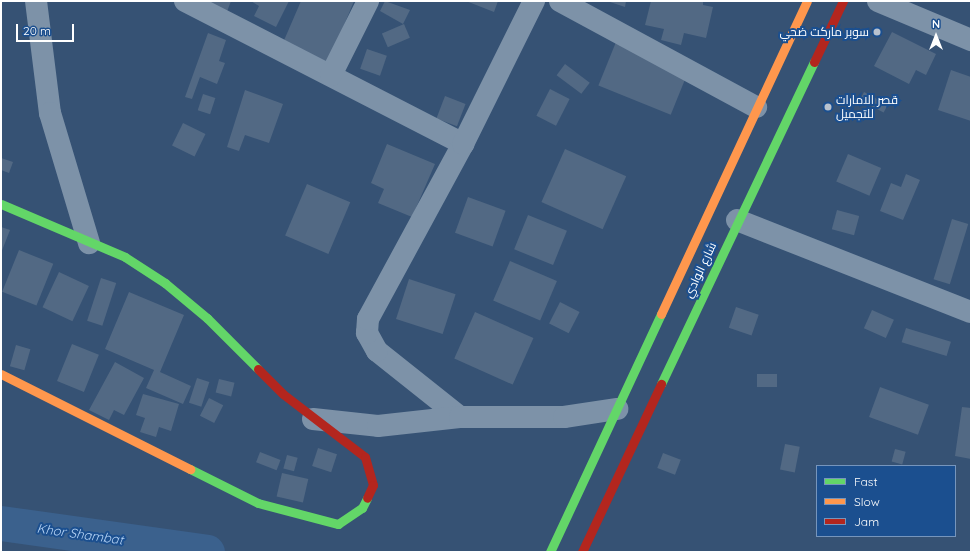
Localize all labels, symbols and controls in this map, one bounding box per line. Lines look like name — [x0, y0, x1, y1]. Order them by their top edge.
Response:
scale bar — [18, 16, 76, 42]
north arrow — [916, 16, 956, 56]
text: N — [932, 17, 940, 31]
text: 20 m — [23, 23, 51, 38]
place label: سوبر ماركت ضحي — [779, 25, 869, 39]
marker: سوبر ماركت ضحي — [872, 27, 882, 37]
place label: قصر الامارات للتجميل — [836, 93, 898, 121]
marker: قصر الامارات للتجميل — [823, 102, 833, 112]
street label: شارع الوادي — [681, 240, 719, 300]
legend — [816, 465, 956, 537]
text: Fast — [854, 474, 878, 489]
text: Slow — [854, 494, 880, 509]
text: Jam — [854, 514, 879, 529]
water label: Khor Shambat — [36, 520, 124, 548]

